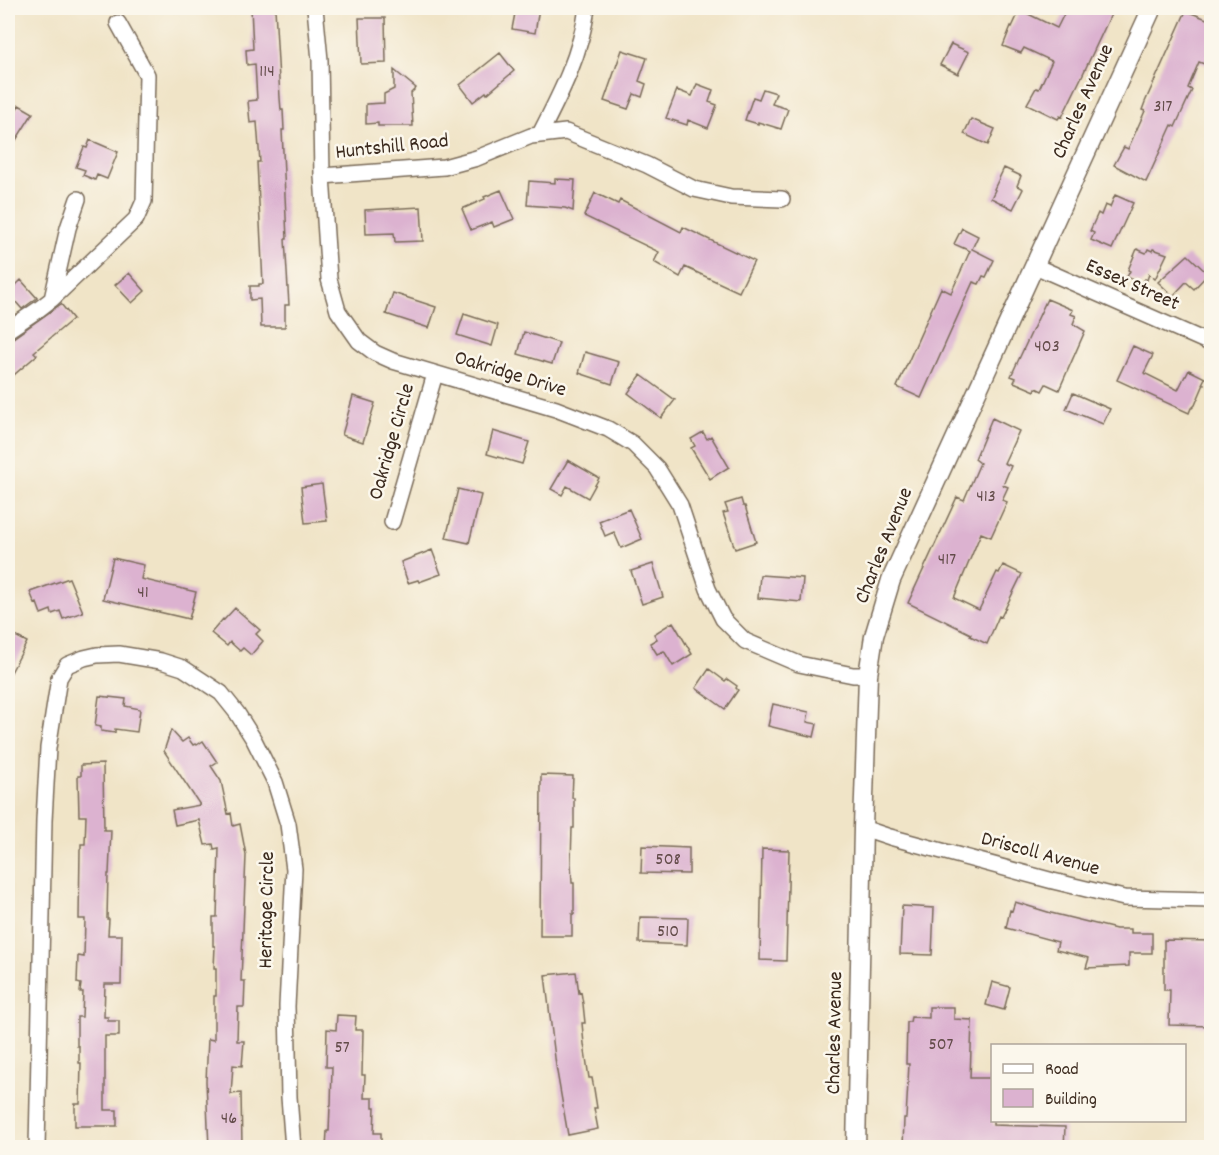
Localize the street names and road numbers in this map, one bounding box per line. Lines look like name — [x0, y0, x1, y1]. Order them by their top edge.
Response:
street label: Charles Avenue — [1045, 40, 1123, 164]
street label: Huntshill Road — [334, 127, 450, 169]
street label: Essex Street — [1080, 252, 1184, 320]
street label: Oakridge Drive — [450, 344, 570, 406]
street label: Oakridge Circle — [362, 380, 424, 504]
street label: Charles Avenue — [848, 483, 922, 609]
street label: Driscoll Avenue — [978, 825, 1102, 885]
street label: Heritage Circle — [252, 851, 284, 969]
street label: Charles Avenue — [820, 971, 852, 1095]

